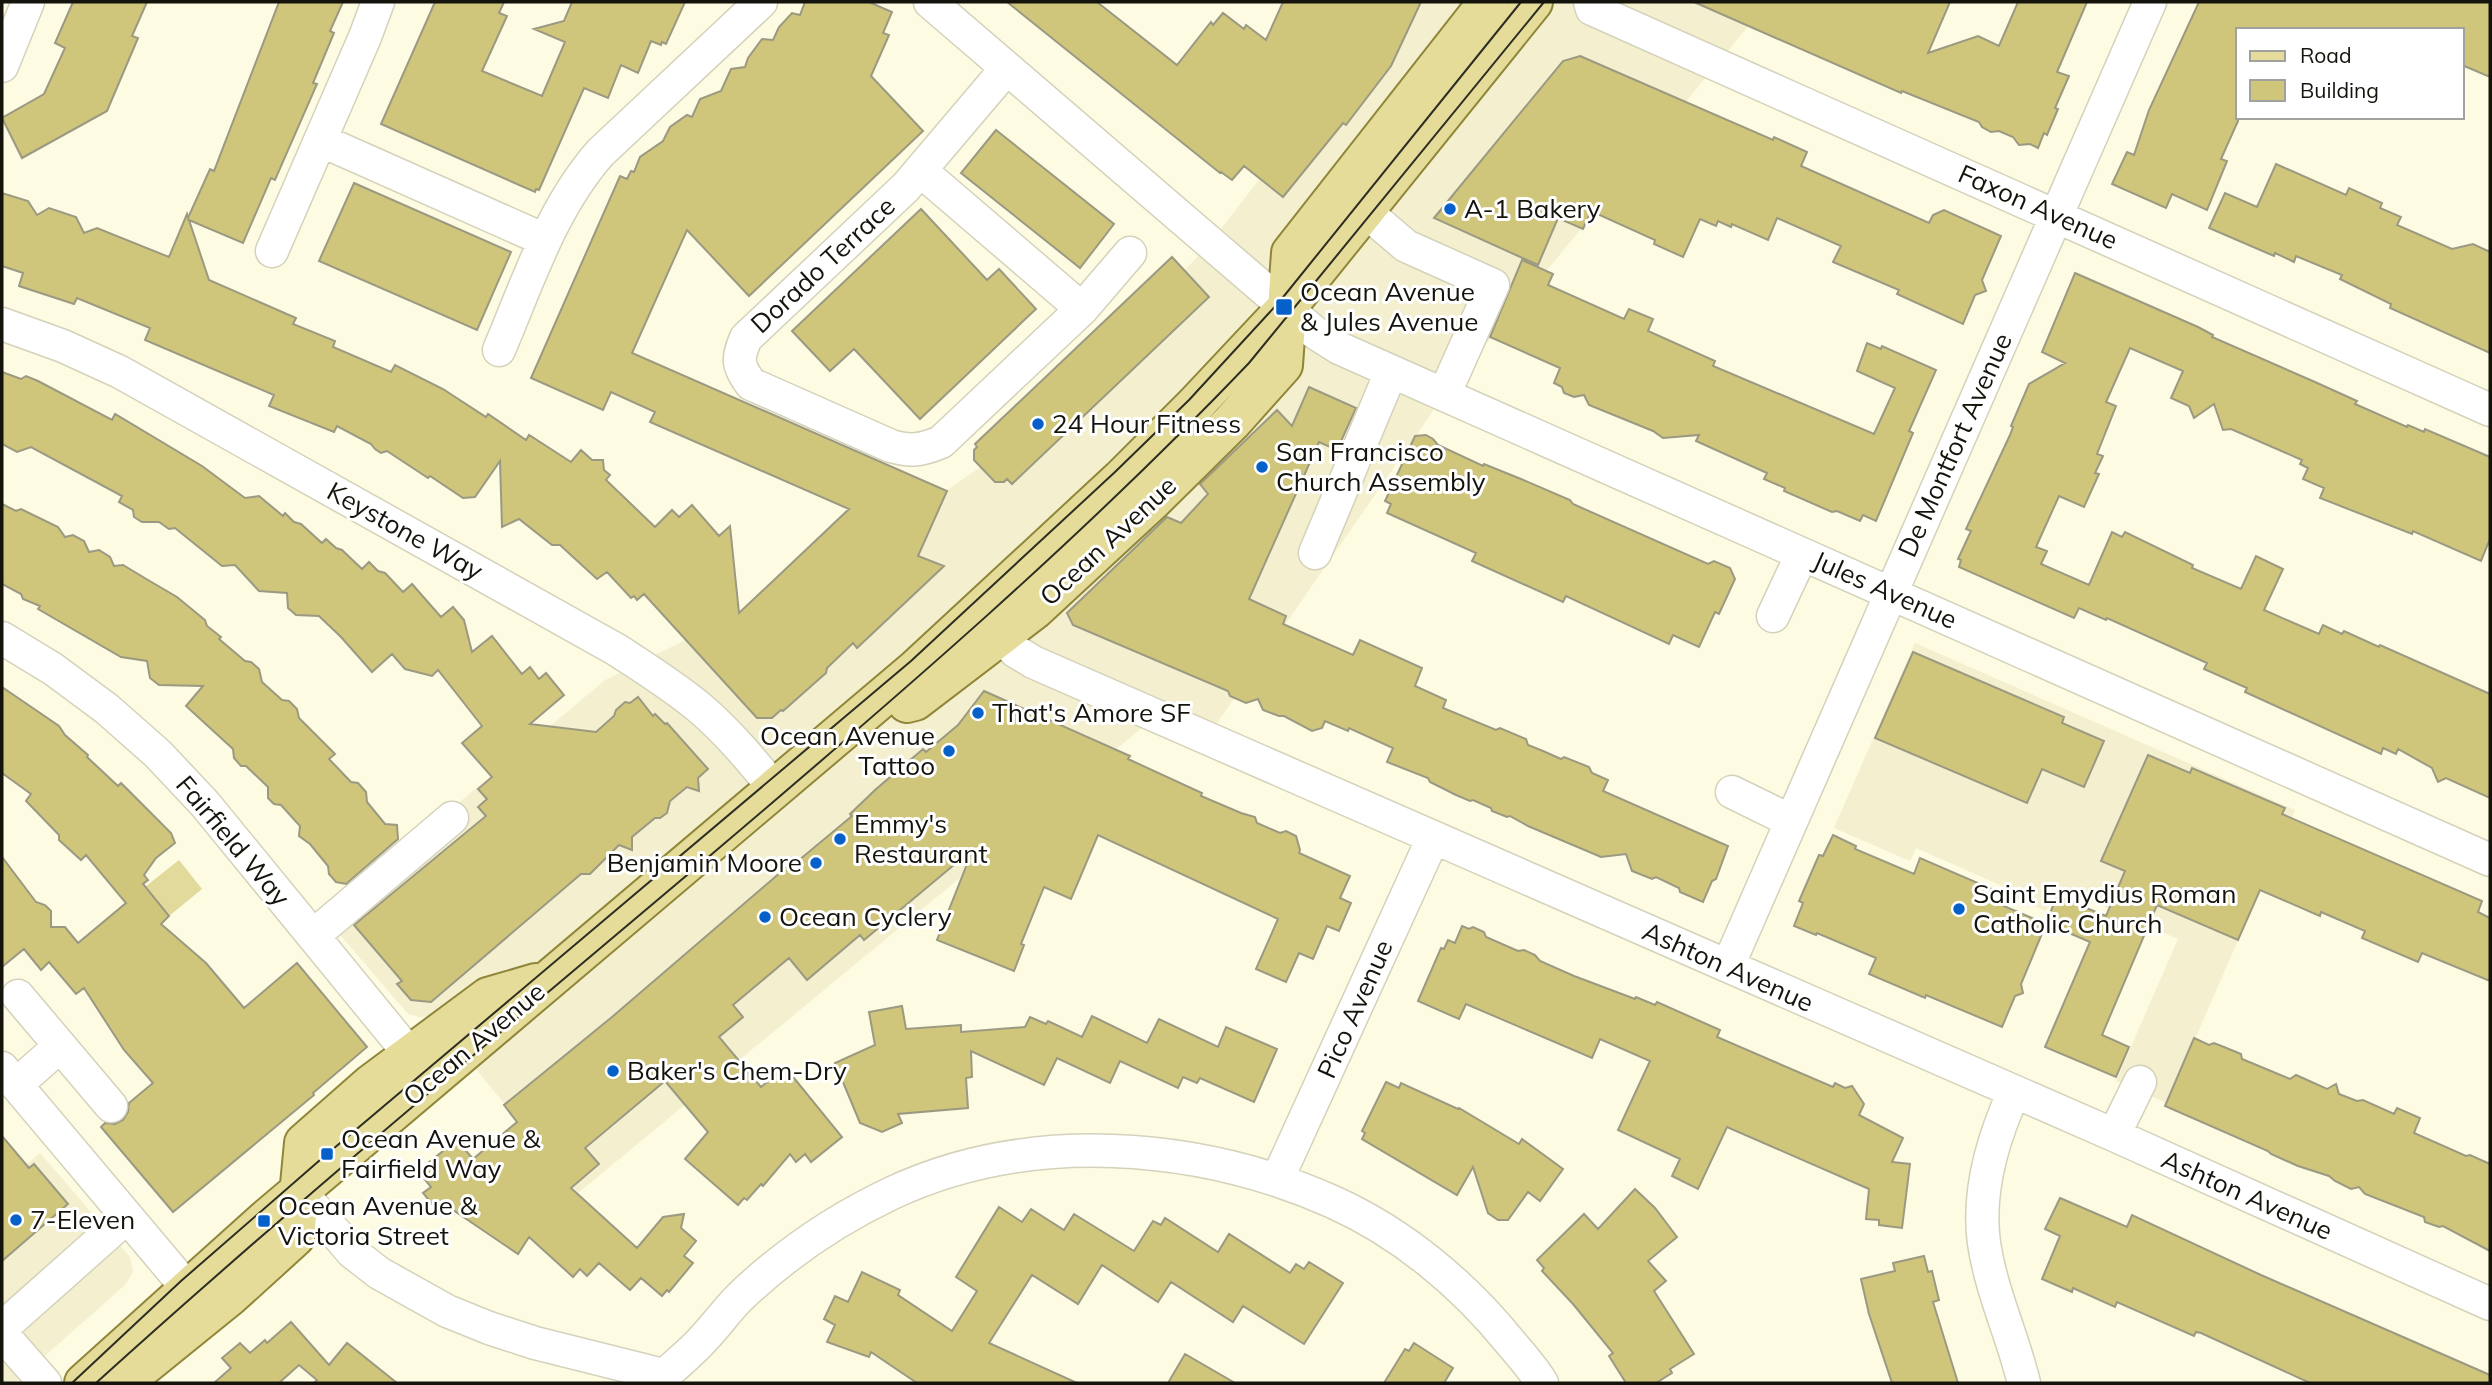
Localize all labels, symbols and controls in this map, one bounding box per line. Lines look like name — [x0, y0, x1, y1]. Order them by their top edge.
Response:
legend — [2236, 28, 2464, 119]
text: Road — [2300, 42, 2351, 68]
text: Building — [2300, 77, 2379, 103]
street label: Faxon Avenue — [1953, 157, 2123, 256]
street label: Dorado Terrace — [744, 189, 902, 340]
place label: A-1 Bakery — [1464, 192, 1601, 225]
marker: A-1 Bakery — [1442, 201, 1458, 217]
place label: Ocean Avenue & Jules Avenue — [1300, 275, 1478, 338]
marker: Ocean Avenue & Jules Avenue — [1274, 297, 1294, 317]
street label: De Montfort Avenue — [1890, 328, 2019, 562]
place label: 24 Hour Fitness — [1052, 407, 1241, 440]
marker: 24 Hour Fitness — [1030, 416, 1046, 432]
place label: San Francisco Church Assembly — [1276, 435, 1486, 498]
marker: San Francisco Church Assembly — [1254, 459, 1270, 475]
street label: Ocean Avenue — [1032, 469, 1183, 612]
street label: Keystone Way — [322, 474, 489, 587]
street label: Jules Avenue — [1808, 543, 1962, 636]
place label: That's Amore SF — [992, 696, 1191, 729]
marker: That's Amore SF — [970, 705, 986, 721]
place label: Ocean Avenue Tattoo — [760, 719, 935, 782]
marker: Ocean Avenue Tattoo — [941, 743, 957, 759]
street label: Fairfield Way — [169, 769, 298, 913]
place label: Emmy's Restaurant — [854, 807, 988, 870]
marker: Emmy's Restaurant — [832, 831, 848, 847]
place label: Benjamin Moore — [607, 846, 802, 879]
marker: Benjamin Moore — [808, 855, 824, 871]
place label: Saint Emydius Roman Catholic Church — [1973, 877, 2236, 940]
place label: Ocean Cyclery — [779, 900, 952, 933]
marker: Saint Emydius Roman Catholic Church — [1951, 901, 1967, 917]
marker: Ocean Cyclery — [757, 909, 773, 925]
street label: Ashton Avenue — [1638, 914, 1819, 1019]
street label: Pico Avenue — [1309, 935, 1400, 1083]
street label: Ocean Avenue — [396, 975, 551, 1113]
place label: Baker's Chem-Dry — [627, 1054, 847, 1087]
marker: Baker's Chem-Dry — [605, 1063, 621, 1079]
place label: Ocean Avenue & Fairfield Way — [341, 1122, 541, 1185]
street label: Ashton Avenue — [2157, 1142, 2338, 1247]
marker: Ocean Avenue & Fairfield Way — [319, 1146, 335, 1162]
place label: Ocean Avenue & Victoria Street — [278, 1189, 478, 1252]
place label: 7-Eleven — [30, 1203, 135, 1236]
marker: 7-Eleven — [8, 1212, 24, 1228]
marker: Ocean Avenue & Victoria Street — [256, 1213, 272, 1229]

